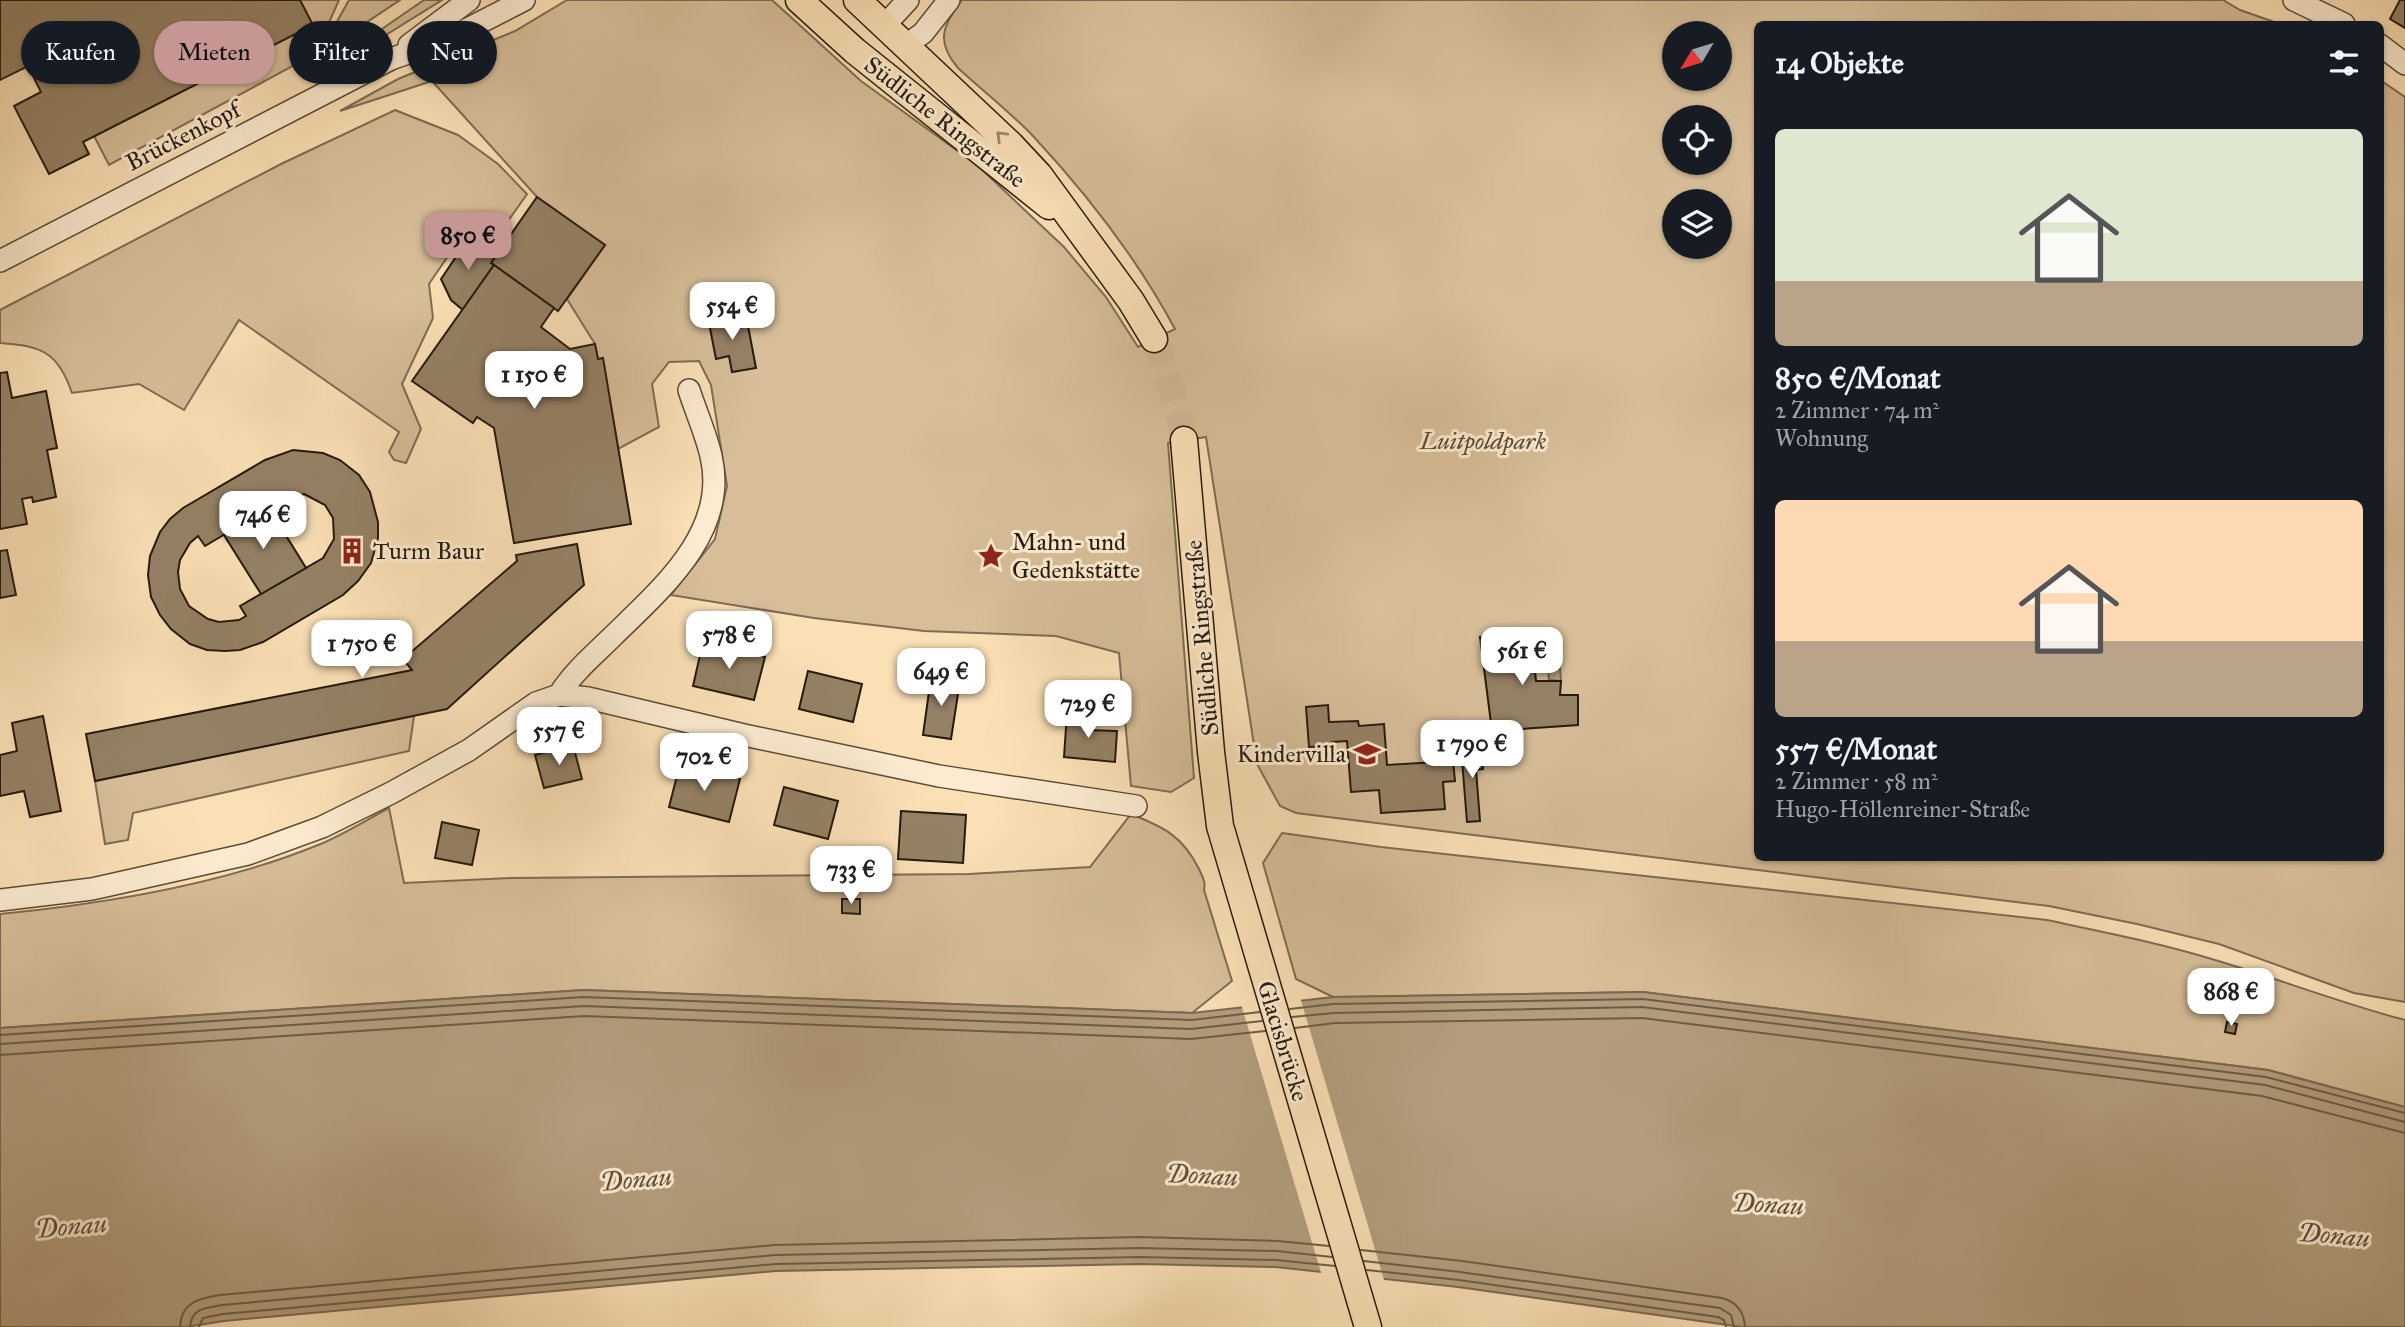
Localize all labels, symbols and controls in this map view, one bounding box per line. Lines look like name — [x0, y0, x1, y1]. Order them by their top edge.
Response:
chip: Kaufen — [21, 21, 140, 84]
chip: Mieten — [154, 21, 275, 84]
chip: Filter — [289, 21, 393, 84]
chip: Neu — [407, 21, 497, 84]
north arrow — [1662, 21, 1732, 91]
map controls — [1662, 21, 1732, 259]
icon: filters — [2325, 44, 2363, 82]
text: 14 Objekte — [1775, 45, 1904, 81]
street label: Südliche Ringstraße — [858, 50, 1032, 194]
street label: Brückenkopf — [121, 93, 249, 178]
button: locate — [1662, 105, 1732, 175]
one-way arrow — [997, 131, 1010, 144]
icon: home — [2006, 175, 2132, 301]
button: layers — [1662, 189, 1732, 259]
pin: 850 € — [419, 212, 517, 272]
text: 850 € — [440, 221, 496, 249]
pin: 554 € — [683, 282, 781, 342]
text: 554 € — [706, 291, 758, 319]
pin: 1 150 € — [469, 352, 599, 411]
text: 1 150 € — [501, 360, 567, 388]
text: 850 €/Monat — [1775, 360, 1941, 396]
text: 2 Zimmer · 74 m² — [1775, 396, 1939, 424]
text: Wohnung — [1775, 424, 1868, 452]
park label: Luitpoldpark — [1419, 426, 1546, 456]
pin: 746 € — [214, 491, 312, 551]
text: 746 € — [235, 500, 291, 528]
place label: Mahn- und Gedenkstätte — [1012, 527, 1140, 585]
building icon: Turm Baur — [337, 536, 367, 566]
place label: Turm Baur — [373, 536, 484, 566]
street label: Südliche Ringstraße — [1178, 539, 1226, 737]
place icon: Mahn- und Gedenkstätte — [976, 541, 1006, 571]
icon: home — [2006, 546, 2132, 672]
pin: 578 € — [680, 612, 778, 671]
pin: 1 750 € — [297, 620, 427, 680]
text: 578 € — [702, 620, 756, 648]
pin: 561 € — [1473, 628, 1571, 687]
text: 1 750 € — [327, 629, 397, 657]
text: 561 € — [1497, 636, 1547, 664]
pin: 649 € — [892, 648, 990, 708]
text: 649 € — [913, 657, 969, 685]
pin: 729 € — [1039, 680, 1137, 740]
text: 729 € — [1061, 689, 1115, 717]
pin: 557 € — [510, 708, 608, 767]
text: 557 € — [533, 716, 585, 744]
pin: 1 790 € — [1407, 720, 1537, 780]
text: 1 790 € — [1437, 729, 1507, 757]
text: 557 €/Monat — [1775, 731, 1937, 767]
pin: 702 € — [655, 734, 753, 793]
place label: Kindervilla — [1237, 739, 1347, 769]
school or university icon: Kindervilla — [1352, 739, 1382, 769]
text: 702 € — [676, 742, 732, 770]
text: 2 Zimmer · 58 m² — [1775, 767, 1938, 795]
text: Hugo-Höllenreiner-Straße — [1775, 795, 2030, 823]
pin: 733 € — [802, 846, 900, 906]
text: 733 € — [826, 855, 876, 883]
pin: 868 € — [2182, 968, 2280, 1028]
street label: Glacisbrücke — [1251, 977, 1315, 1105]
text: 868 € — [2203, 977, 2259, 1005]
water label: Donau — [1165, 1157, 1239, 1193]
water label: Donau — [599, 1160, 673, 1198]
water label: Donau — [1731, 1186, 1805, 1222]
water label: Donau — [34, 1207, 108, 1245]
water label: Donau — [2297, 1216, 2371, 1254]

